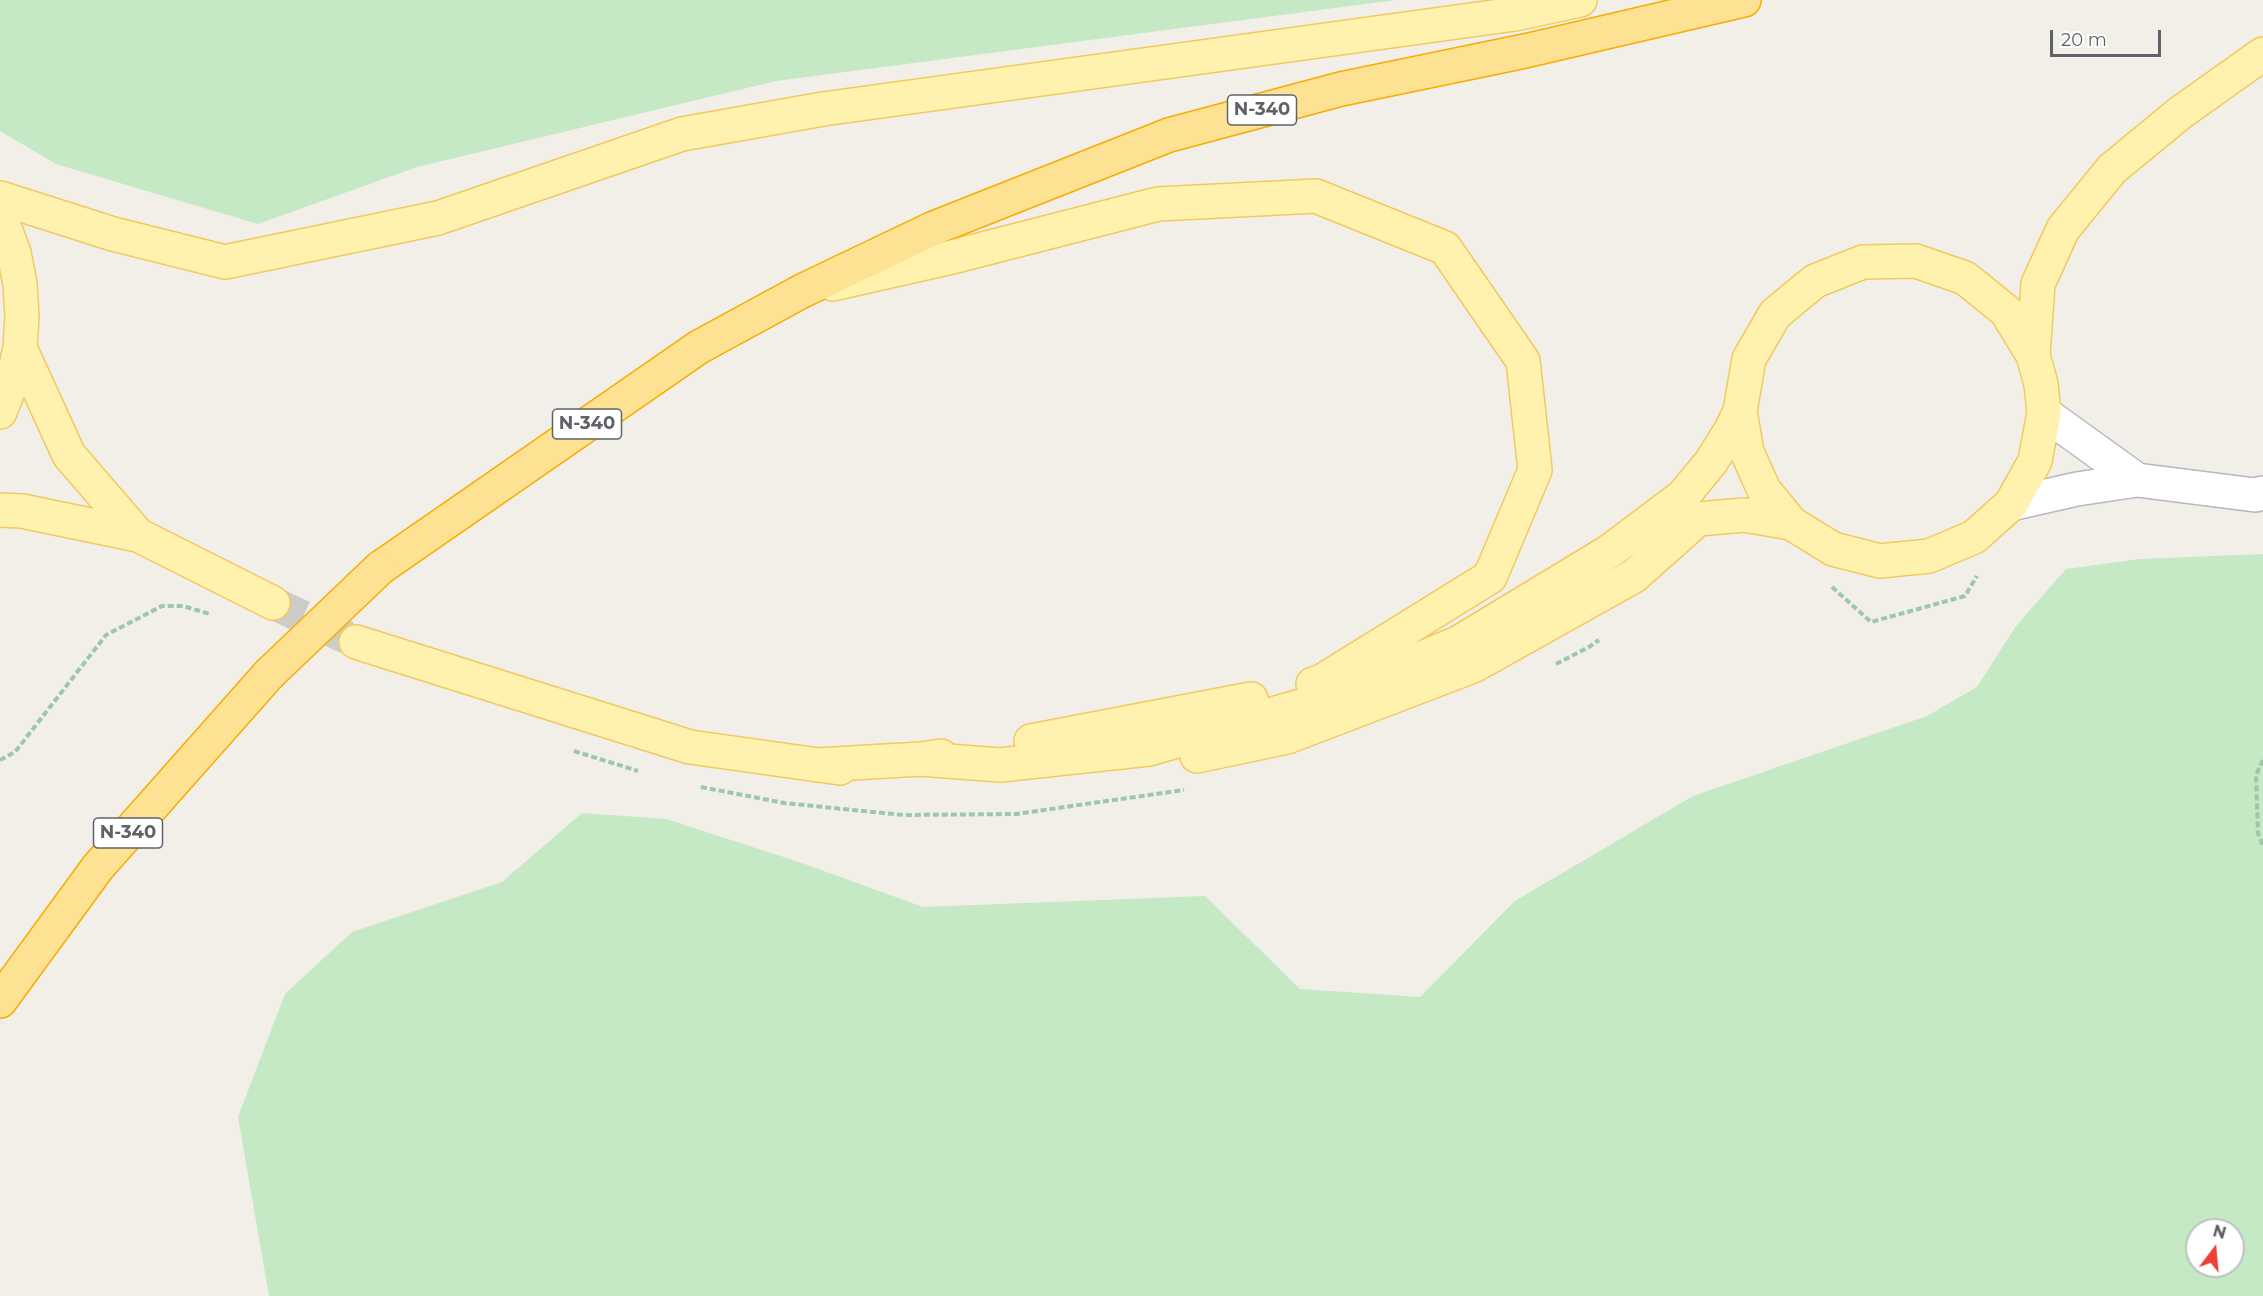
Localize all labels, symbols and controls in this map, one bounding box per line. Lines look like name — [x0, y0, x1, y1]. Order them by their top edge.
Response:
scale bar — [2053, 18, 2164, 56]
text: 20 m — [2061, 29, 2107, 51]
road number: N-340 — [1228, 95, 1296, 125]
road number: N-340 — [552, 409, 622, 439]
road number: N-340 — [94, 818, 162, 848]
north arrow — [2185, 1218, 2245, 1278]
text: N — [2211, 1221, 2228, 1243]

